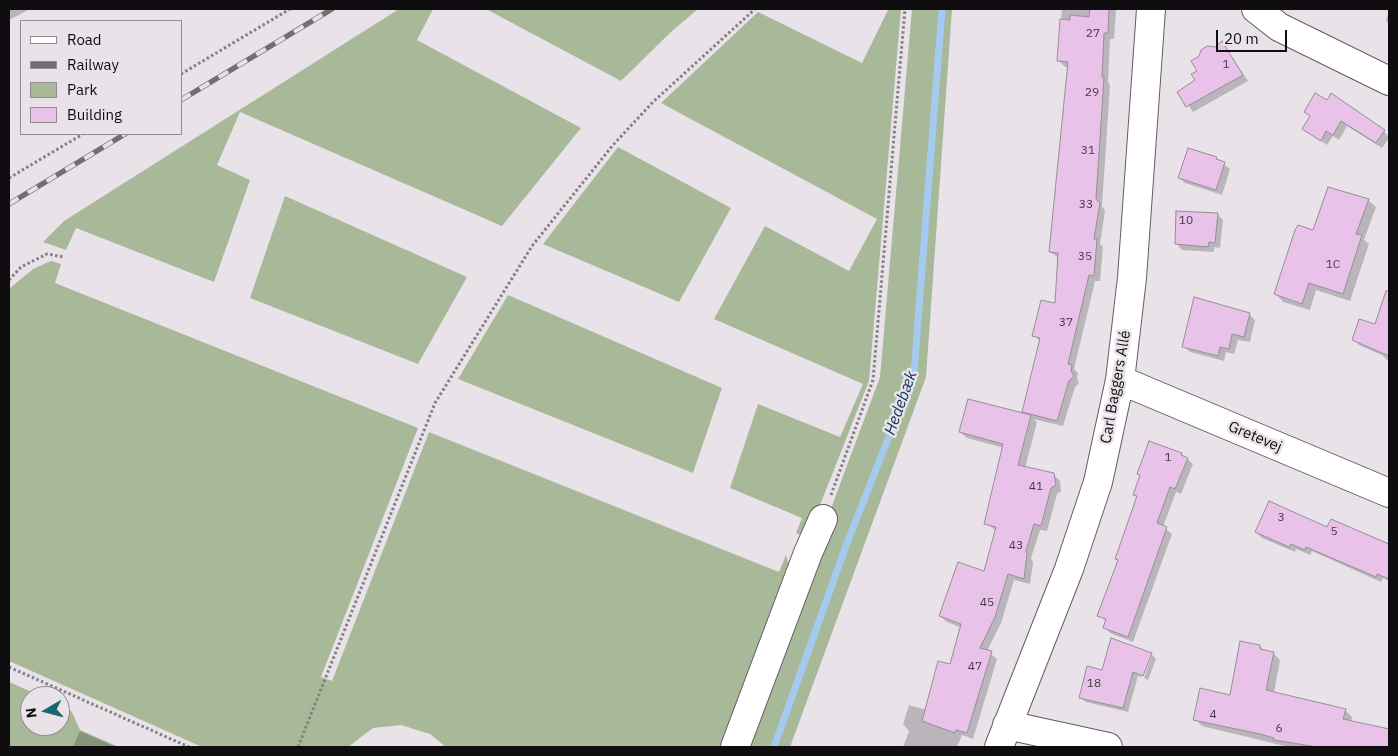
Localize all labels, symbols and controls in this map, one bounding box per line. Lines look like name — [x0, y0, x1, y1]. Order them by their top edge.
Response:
legend — [20, 20, 182, 135]
scale bar — [1218, 20, 1289, 52]
house number: 27 — [1086, 27, 1100, 41]
text: 20 m — [1224, 29, 1259, 48]
text: Road — [67, 30, 102, 49]
text: Railway — [67, 55, 119, 74]
house number: 1 — [1222, 58, 1230, 72]
text: Park — [67, 80, 97, 99]
house number: 29 — [1085, 86, 1099, 100]
text: Building — [67, 105, 122, 124]
house number: 31 — [1081, 144, 1095, 158]
house number: 33 — [1079, 198, 1093, 212]
house number: 10 — [1179, 214, 1193, 228]
house number: 35 — [1078, 250, 1092, 264]
house number: 1C — [1326, 258, 1340, 272]
house number: 37 — [1059, 316, 1073, 330]
street label: Carl Baggers Allé — [1097, 329, 1135, 445]
water label: Hedebæk — [881, 368, 921, 438]
street label: Gretevej — [1225, 418, 1285, 456]
house number: 1 — [1164, 451, 1172, 465]
house number: 41 — [1029, 480, 1043, 494]
house number: 3 — [1277, 511, 1285, 525]
house number: 5 — [1330, 525, 1338, 539]
house number: 43 — [1009, 539, 1023, 553]
house number: 45 — [980, 596, 994, 610]
house number: 47 — [968, 660, 982, 674]
house number: 18 — [1087, 677, 1101, 691]
north arrow — [20, 686, 70, 736]
text: N — [22, 707, 41, 719]
house number: 4 — [1209, 708, 1217, 722]
house number: 6 — [1275, 722, 1283, 736]

